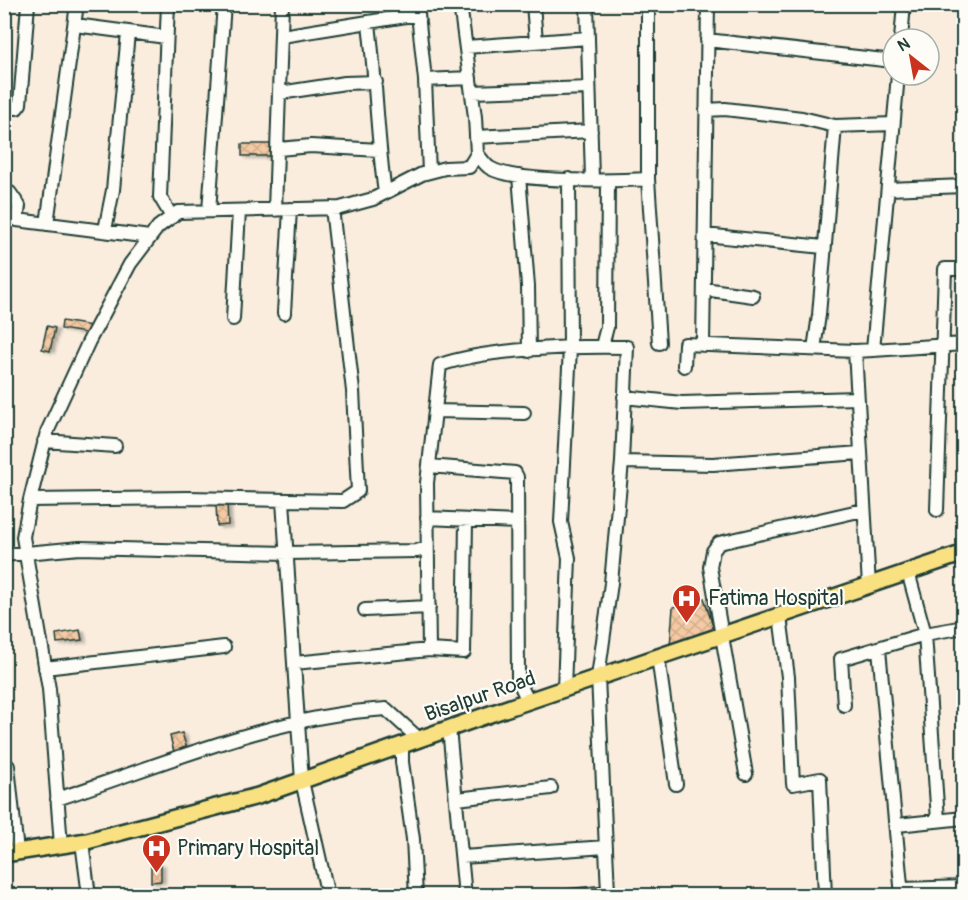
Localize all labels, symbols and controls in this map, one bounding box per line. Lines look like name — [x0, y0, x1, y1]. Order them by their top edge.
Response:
north arrow — [881, 27, 941, 87]
text: N — [894, 34, 914, 56]
hospital icon: Fatima Hospital — [671, 582, 703, 624]
place label: Fatima Hospital — [708, 585, 844, 612]
street label: Bisalpur Road — [421, 665, 539, 728]
hospital icon: Primary Hospital — [140, 832, 172, 874]
place label: Primary Hospital — [177, 835, 319, 862]

